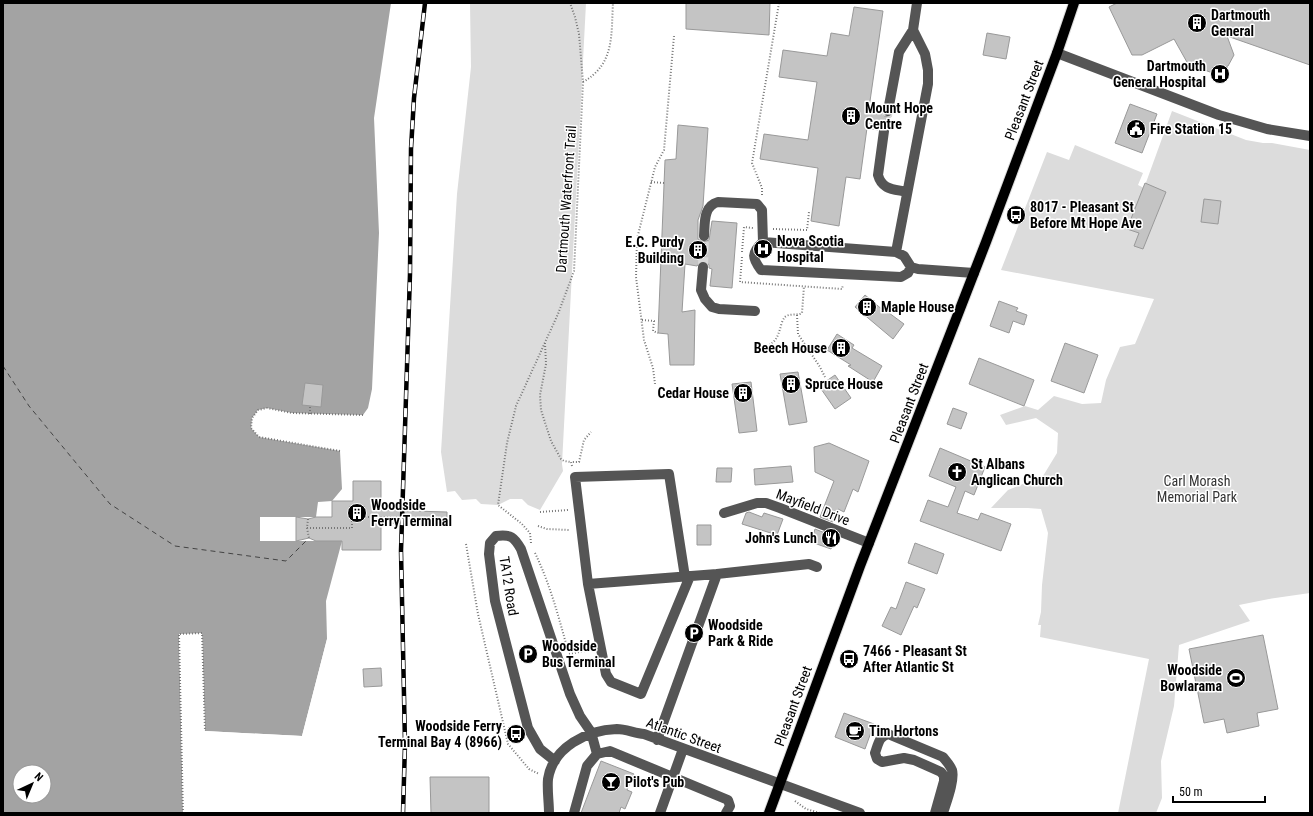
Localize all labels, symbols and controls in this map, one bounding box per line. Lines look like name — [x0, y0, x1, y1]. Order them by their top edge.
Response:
place label: Dartmouth General — [1211, 7, 1270, 39]
building icon: Dartmouth General — [1186, 12, 1208, 34]
street label: Pleasant Street — [1001, 58, 1047, 142]
place label: Dartmouth General Hospital — [1113, 58, 1206, 90]
hospital icon: Dartmouth General Hospital — [1209, 63, 1231, 85]
place label: Mount Hope Centre — [865, 100, 933, 132]
building icon: Mount Hope Centre — [840, 105, 862, 127]
public building icon: Fire Station 15 — [1125, 118, 1147, 140]
place label: Fire Station 15 — [1150, 121, 1232, 137]
street label: Dartmouth Waterfront Trail — [553, 125, 579, 273]
place label: 8017 - Pleasant St Before Mt Hope Ave — [1030, 199, 1142, 231]
bus stop icon: 8017 - Pleasant St Before Mt Hope Ave — [1005, 204, 1027, 226]
place label: Nova Scotia Hospital — [777, 233, 844, 265]
place label: E.C. Purdy Building — [625, 234, 685, 266]
hospital icon: Nova Scotia Hospital — [752, 238, 774, 260]
building icon: E.C. Purdy Building — [687, 239, 709, 261]
building icon: Maple House — [856, 296, 878, 318]
place label: Maple House — [881, 299, 954, 315]
building icon: Beech House — [830, 337, 852, 359]
place label: Beech House — [754, 340, 827, 356]
street label: Pleasant Street — [886, 361, 932, 445]
building icon: Spruce House — [780, 373, 802, 395]
place label: Spruce House — [805, 376, 883, 392]
building icon: Cedar House — [732, 382, 754, 404]
place label: Cedar House — [657, 385, 729, 401]
place label: St Albans Anglican Church — [971, 456, 1063, 488]
church icon: St Albans Anglican Church — [946, 461, 968, 483]
park label: Carl Morash Memorial Park — [1157, 473, 1238, 505]
street label: Mayfield Drive — [774, 486, 853, 529]
place label: Woodside Ferry Terminal — [371, 497, 452, 529]
building icon: Woodside Ferry Terminal — [346, 502, 368, 524]
restaurant icon: John's Lunch — [820, 527, 842, 549]
place label: John's Lunch — [745, 530, 817, 546]
street label: TA12 Road — [496, 555, 522, 617]
place label: Woodside Park & Ride — [708, 617, 774, 649]
parking icon: Woodside Park & Ride — [683, 622, 705, 644]
place label: Woodside Bus Terminal — [542, 638, 615, 670]
parking icon: Woodside Bus Terminal — [517, 643, 539, 665]
place label: 7466 - Pleasant St After Atlantic St — [863, 643, 967, 675]
bus stop icon: 7466 - Pleasant St After Atlantic St — [838, 648, 860, 670]
place label: Woodside Bowlarama — [1160, 662, 1222, 694]
street label: Pleasant Street — [771, 664, 815, 748]
sports icon: Woodside Bowlarama — [1225, 667, 1247, 689]
street label: Atlantic Street — [644, 714, 724, 756]
place label: Woodside Ferry Terminal Bay 4 (8966) — [378, 718, 503, 751]
cafe icon: Tim Hortons — [844, 720, 866, 742]
bus stop icon: Woodside Ferry Terminal Bay 4 (8966) — [505, 723, 527, 745]
place label: Tim Hortons — [869, 723, 939, 739]
north arrow — [12, 764, 52, 804]
text: N — [32, 770, 46, 784]
bar icon: Pilot's Pub — [600, 771, 622, 793]
place label: Pilot's Pub — [625, 774, 684, 790]
scale bar — [1173, 778, 1265, 804]
text: 50 m — [1179, 785, 1203, 799]

